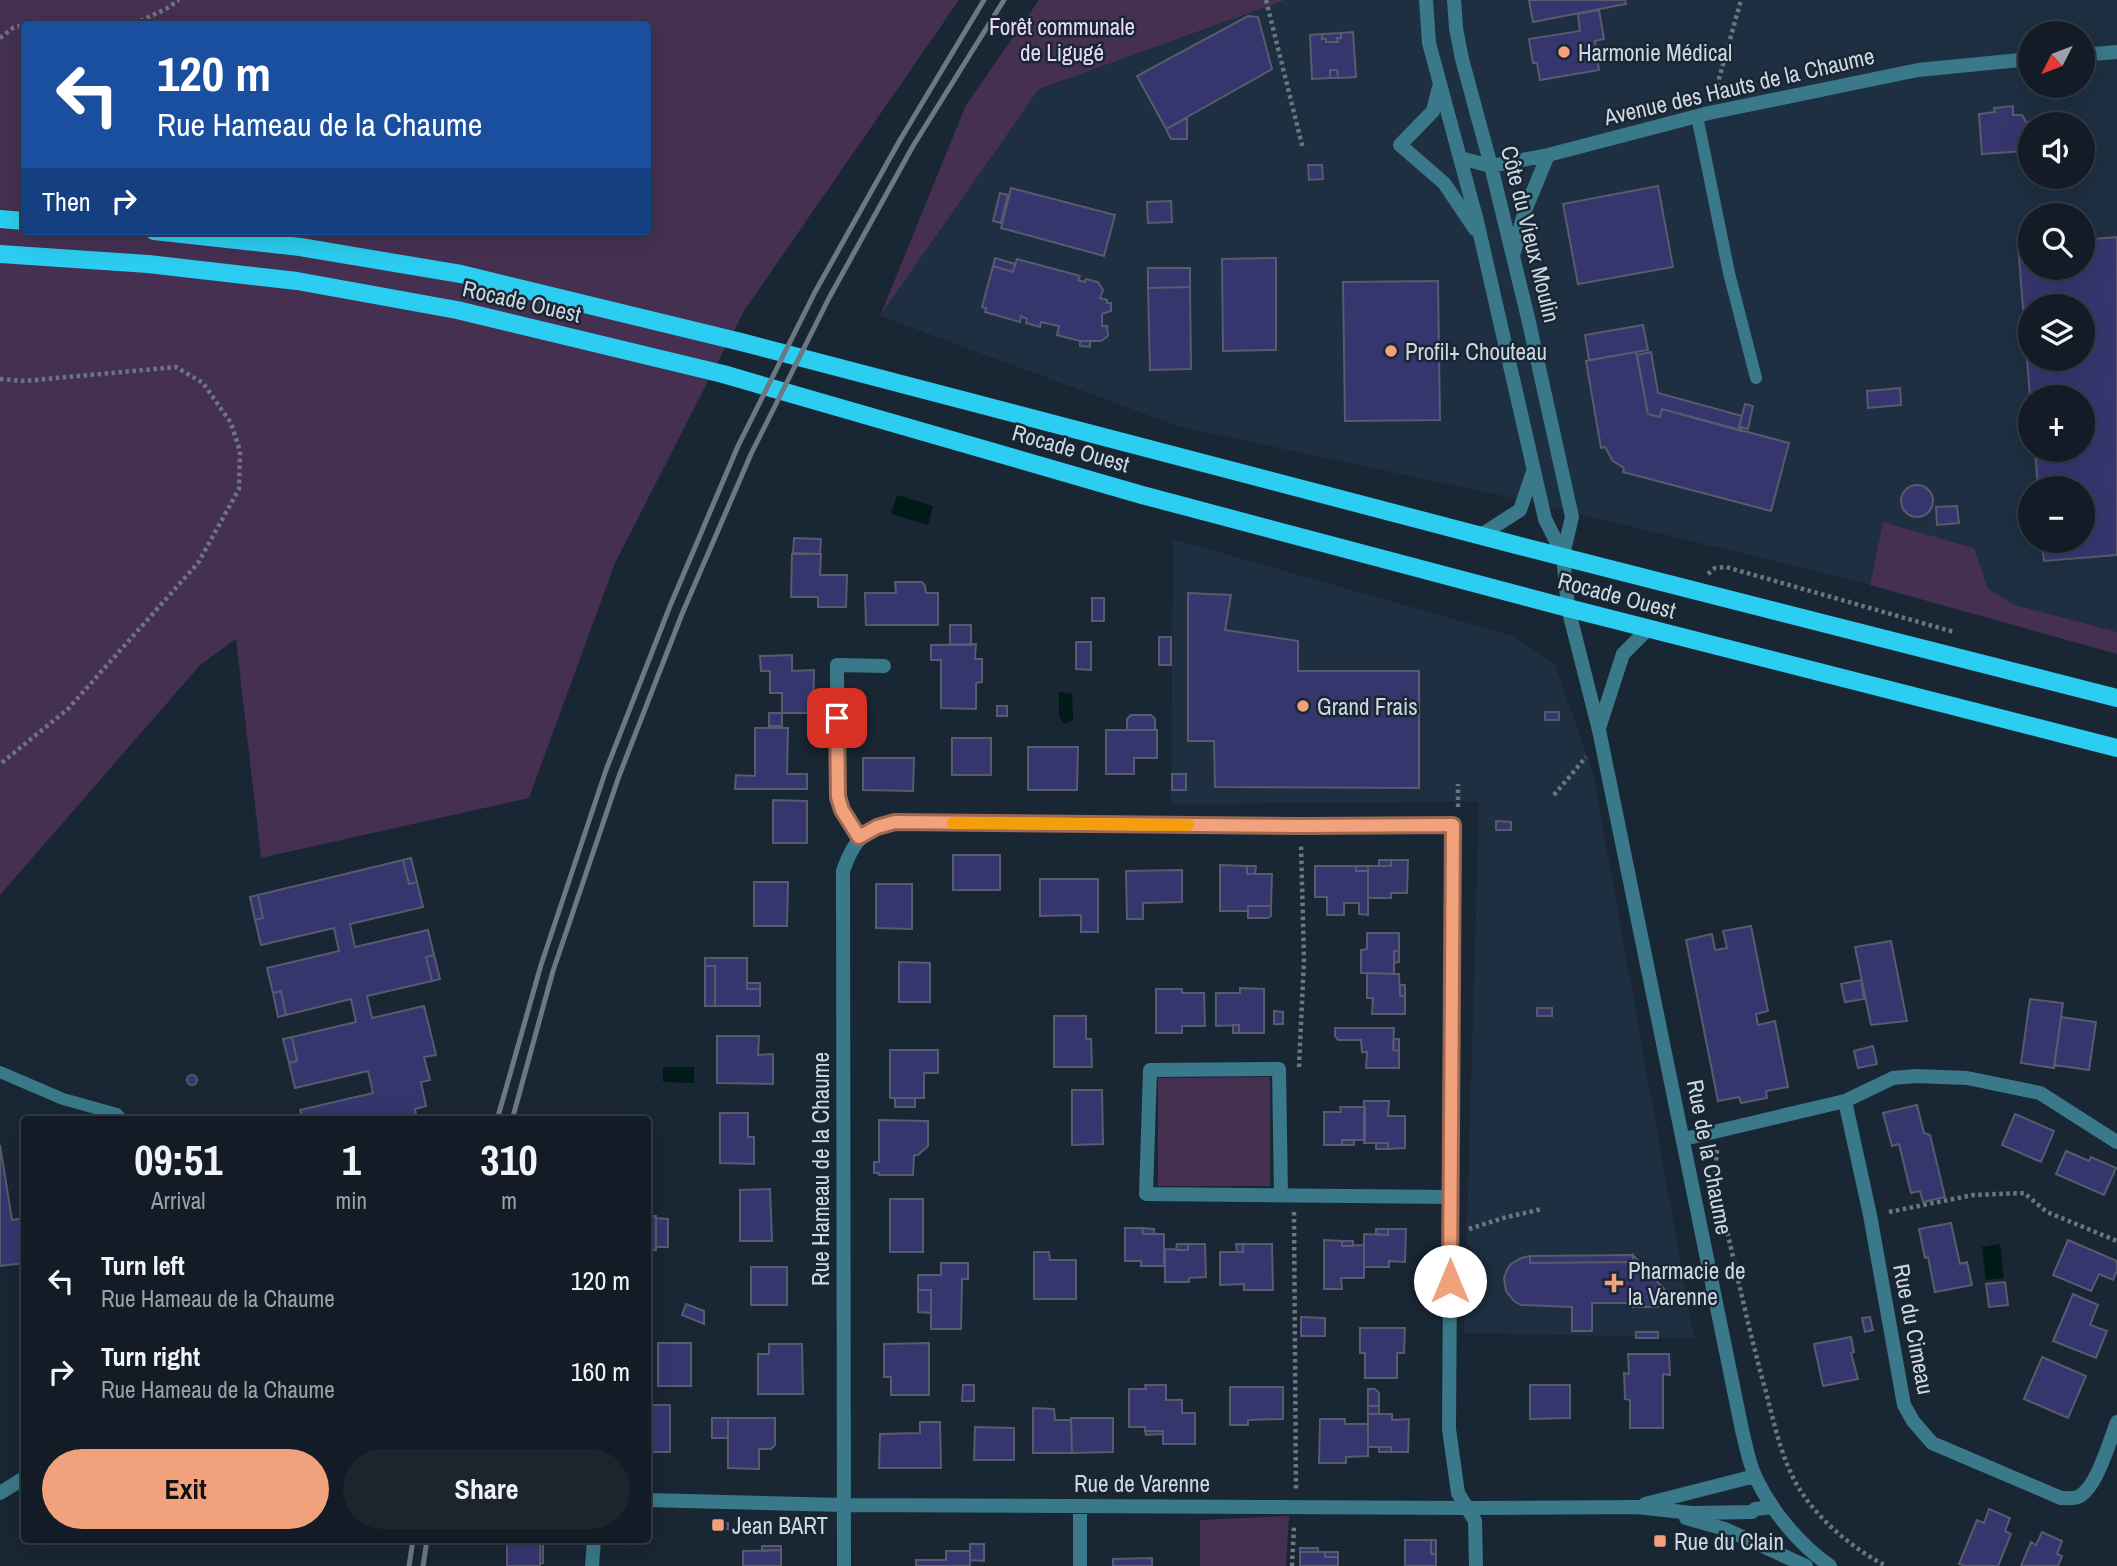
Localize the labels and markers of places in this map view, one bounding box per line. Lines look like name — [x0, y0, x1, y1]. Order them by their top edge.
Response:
place label: Harmonie Médical — [1578, 37, 1732, 68]
marker: Harmonie Médical — [1556, 44, 1572, 60]
place label: Profil+ Chouteau — [1405, 336, 1547, 367]
marker: Profil+ Chouteau — [1383, 343, 1399, 359]
pin — [807, 688, 867, 748]
place label: Grand Frais — [1317, 691, 1418, 722]
marker: Grand Frais — [1295, 698, 1311, 714]
place label: Pharmacie de la Varenne — [1628, 1255, 1745, 1312]
marker: Pharmacie de la Varenne — [1606, 1275, 1622, 1291]
place label: Jean BART — [732, 1510, 829, 1541]
marker: Jean BART — [710, 1517, 726, 1533]
place label: Rue du Clain — [1674, 1526, 1784, 1557]
marker: Rue du Clain — [1652, 1533, 1668, 1549]

